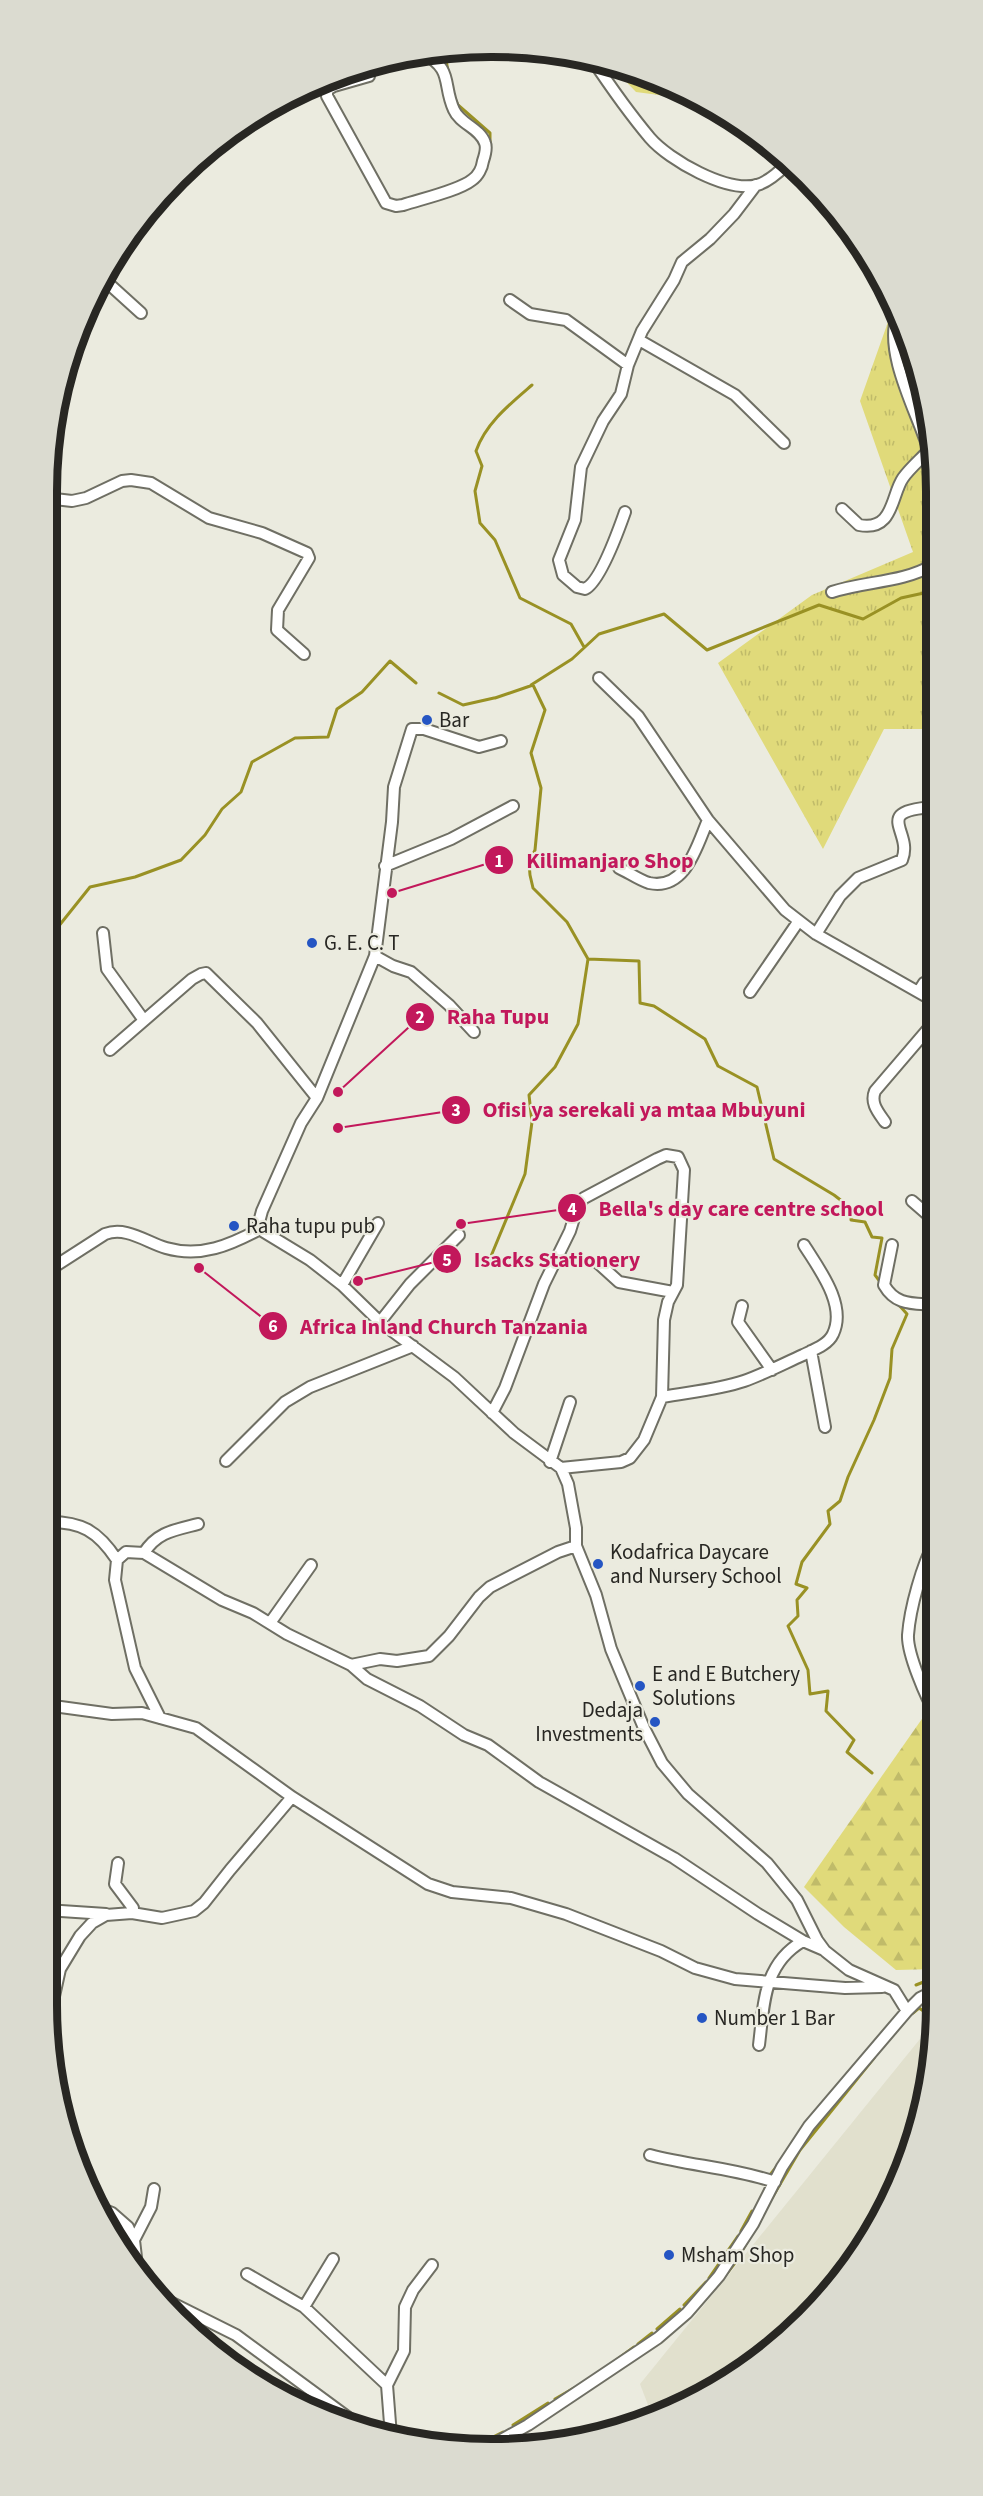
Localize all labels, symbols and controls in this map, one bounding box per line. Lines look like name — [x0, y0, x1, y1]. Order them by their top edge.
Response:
place label: Bar — [439, 705, 470, 735]
marker: Bar — [420, 713, 434, 727]
callout: Kilimanjaro Shop — [484, 840, 705, 880]
text: Kilimanjaro Shop — [526, 845, 694, 877]
text: 1 — [494, 849, 504, 874]
place label: G. E. C. T — [324, 928, 400, 958]
marker: G. E. C. T — [305, 936, 319, 950]
callout: Raha Tupu — [405, 997, 561, 1037]
text: Raha Tupu — [447, 1001, 549, 1033]
text: 2 — [415, 1005, 425, 1030]
callout: Ofisi ya serekali ya mtaa Mbuyuni — [441, 1090, 818, 1130]
text: Ofisi ya serekali ya mtaa Mbuyuni — [482, 1094, 806, 1126]
text: 3 — [451, 1098, 461, 1123]
callout: Bella's day care centre school — [557, 1188, 896, 1228]
text: Bella's day care centre school — [599, 1193, 884, 1225]
text: 4 — [567, 1197, 577, 1222]
place label: Raha tupu pub — [246, 1211, 375, 1241]
marker: Raha tupu pub — [227, 1219, 241, 1233]
callout: Isacks Stationery — [432, 1239, 652, 1279]
text: Isacks Stationery — [474, 1244, 641, 1276]
text: 5 — [442, 1248, 452, 1273]
callout: Africa Inland Church Tanzania — [258, 1306, 600, 1346]
text: Africa Inland Church Tanzania — [299, 1311, 588, 1343]
text: 6 — [268, 1314, 278, 1339]
place label: Kodafrica Daycare and Nursery School — [610, 1537, 782, 1591]
marker: Kodafrica Daycare and Nursery School — [591, 1557, 605, 1571]
place label: E and E Butchery Solutions — [652, 1659, 800, 1713]
marker: E and E Butchery Solutions — [633, 1679, 647, 1693]
place label: Dedaja Investments — [535, 1695, 643, 1749]
marker: Dedaja Investments — [648, 1715, 662, 1729]
place label: Number 1 Bar — [714, 2003, 836, 2033]
marker: Number 1 Bar — [695, 2011, 709, 2025]
place label: Msham Shop — [681, 2240, 794, 2270]
marker: Msham Shop — [662, 2248, 676, 2262]

